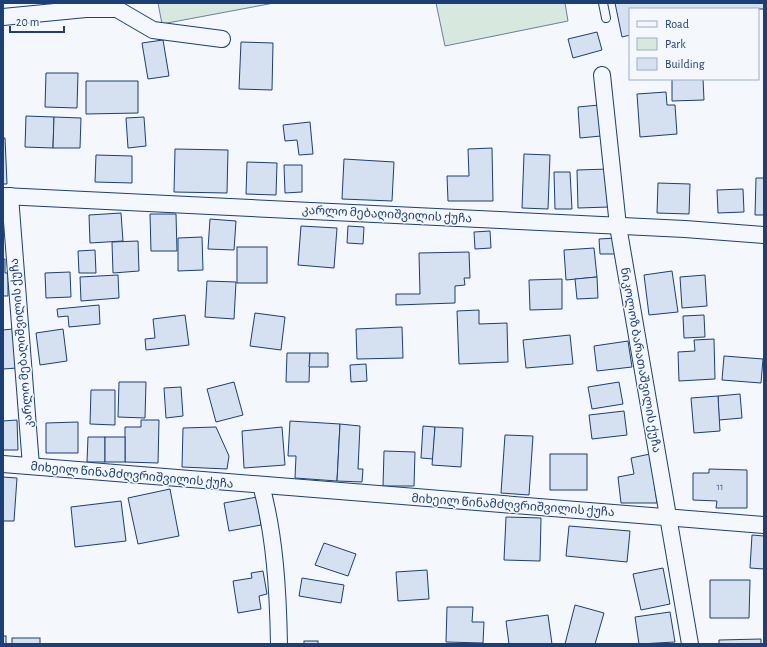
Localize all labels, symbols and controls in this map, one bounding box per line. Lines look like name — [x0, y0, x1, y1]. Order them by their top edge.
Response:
scale bar — [10, 8, 64, 34]
legend — [629, 8, 759, 80]
text: 20 m — [16, 16, 39, 28]
text: Road — [665, 18, 689, 30]
text: Park — [665, 38, 686, 50]
text: Building — [665, 58, 705, 70]
street label: კარლო მებაღიშვილის ქუჩა — [302, 204, 472, 226]
street label: კარლო მებაღიშვილის ქუჩა — [8, 258, 36, 428]
street label: ნიკოლოზ ბარათაშვილის ქუჩა — [617, 266, 663, 454]
street label: მიხეილ წინამძღვრიშვილის ქუჩა — [30, 460, 234, 492]
house number: 11 — [717, 482, 723, 492]
street label: მიხეილ წინამძღვრიშვილის ქუჩა — [411, 492, 615, 520]

